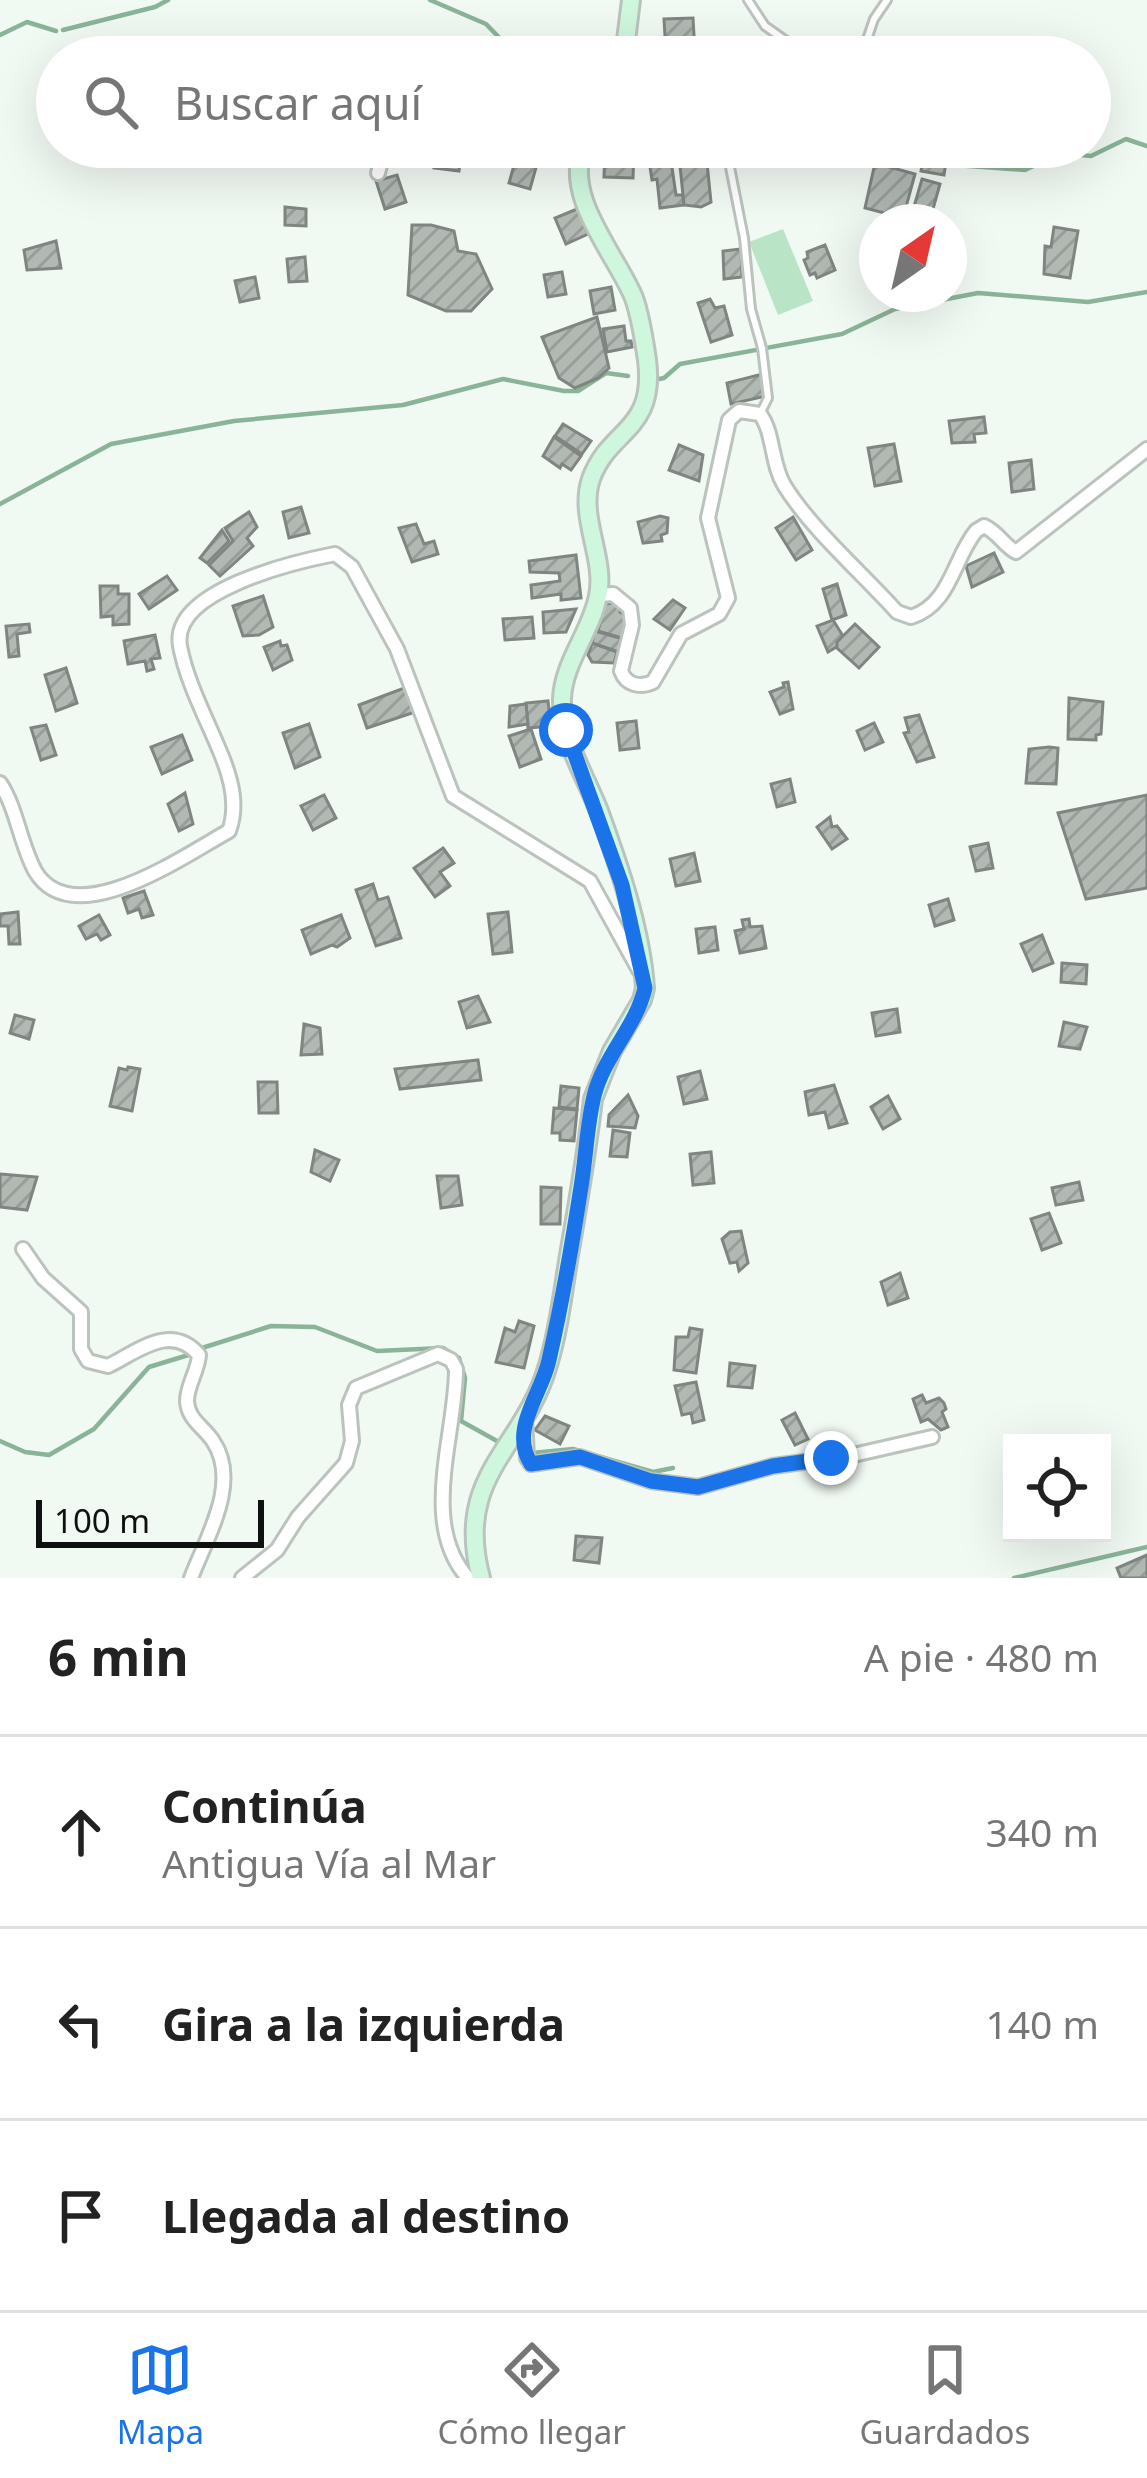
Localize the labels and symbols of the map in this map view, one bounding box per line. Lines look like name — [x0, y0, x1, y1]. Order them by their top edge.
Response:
north arrow — [859, 204, 967, 312]
route start — [539, 703, 593, 757]
route end — [804, 1431, 858, 1485]
scale bar — [36, 1494, 264, 1547]

